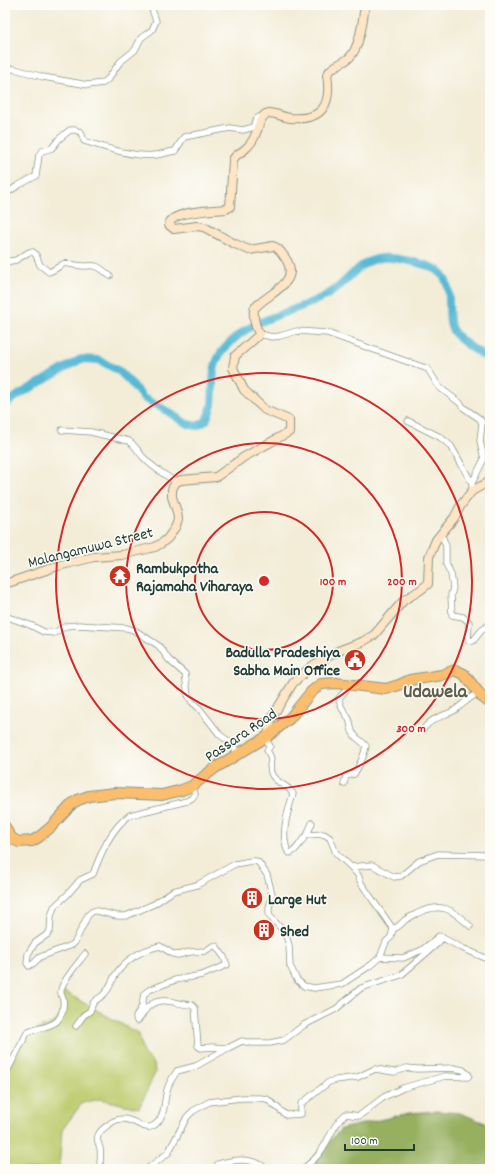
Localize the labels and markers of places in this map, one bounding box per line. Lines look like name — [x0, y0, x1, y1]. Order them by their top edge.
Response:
place label: Rambukpotha Rajamaha Viharaya — [136, 558, 254, 599]
temple icon: Rambukpotha Rajamaha Viharaya — [107, 563, 133, 589]
centre of rings — [257, 574, 271, 588]
place label: Badulla Pradeshiya Sabha Main Office — [226, 642, 341, 683]
public building icon: Badulla Pradeshiya Sabha Main Office — [342, 647, 368, 673]
building icon: Large Hut — [239, 885, 265, 911]
place label: Large Hut — [268, 889, 327, 912]
building icon: Shed — [251, 917, 277, 943]
place label: Shed — [280, 921, 309, 944]

